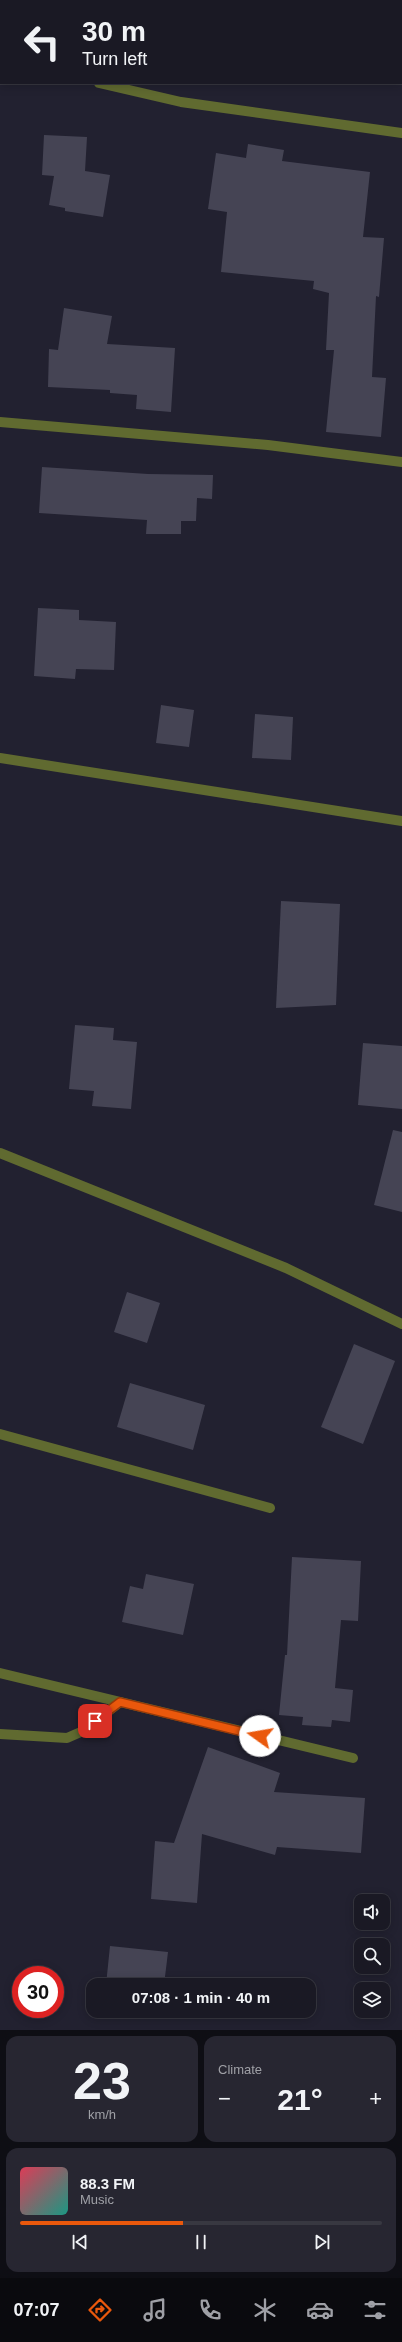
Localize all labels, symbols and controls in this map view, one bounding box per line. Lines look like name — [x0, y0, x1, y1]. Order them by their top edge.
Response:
icon: left — [16, 16, 68, 68]
text: 30 m — [82, 16, 146, 47]
text: Turn left — [82, 49, 147, 69]
pin — [78, 1704, 112, 1738]
icon: arrive — [84, 1710, 106, 1732]
position arrow — [239, 1715, 281, 1757]
map controls — [354, 1894, 390, 2018]
button: sound — [354, 1894, 390, 1930]
button: search — [354, 1938, 390, 1974]
speed limit sign: 30 — [12, 1966, 64, 2018]
button: layers — [354, 1982, 390, 2018]
text: 07:08 · 1 min · 40 m — [132, 1989, 270, 2006]
text: 23 — [73, 2052, 131, 2110]
text: Climate — [218, 2062, 262, 2077]
text: 21° — [277, 2083, 323, 2116]
text: − — [218, 2086, 231, 2111]
text: + — [369, 2086, 382, 2111]
text: km/h — [88, 2107, 116, 2122]
text: 88.3 FM — [80, 2175, 135, 2192]
text: Music — [80, 2192, 114, 2207]
icon: previous — [69, 2231, 91, 2253]
icon: pause — [190, 2231, 212, 2253]
icon: next — [311, 2231, 333, 2253]
icon: directions — [86, 2296, 114, 2324]
icon: music — [141, 2296, 169, 2324]
icon: phone — [196, 2296, 224, 2324]
icon: climate — [251, 2296, 279, 2324]
icon: car — [306, 2296, 334, 2324]
icon: filters — [361, 2296, 389, 2324]
text: 07:07 — [13, 2300, 59, 2320]

